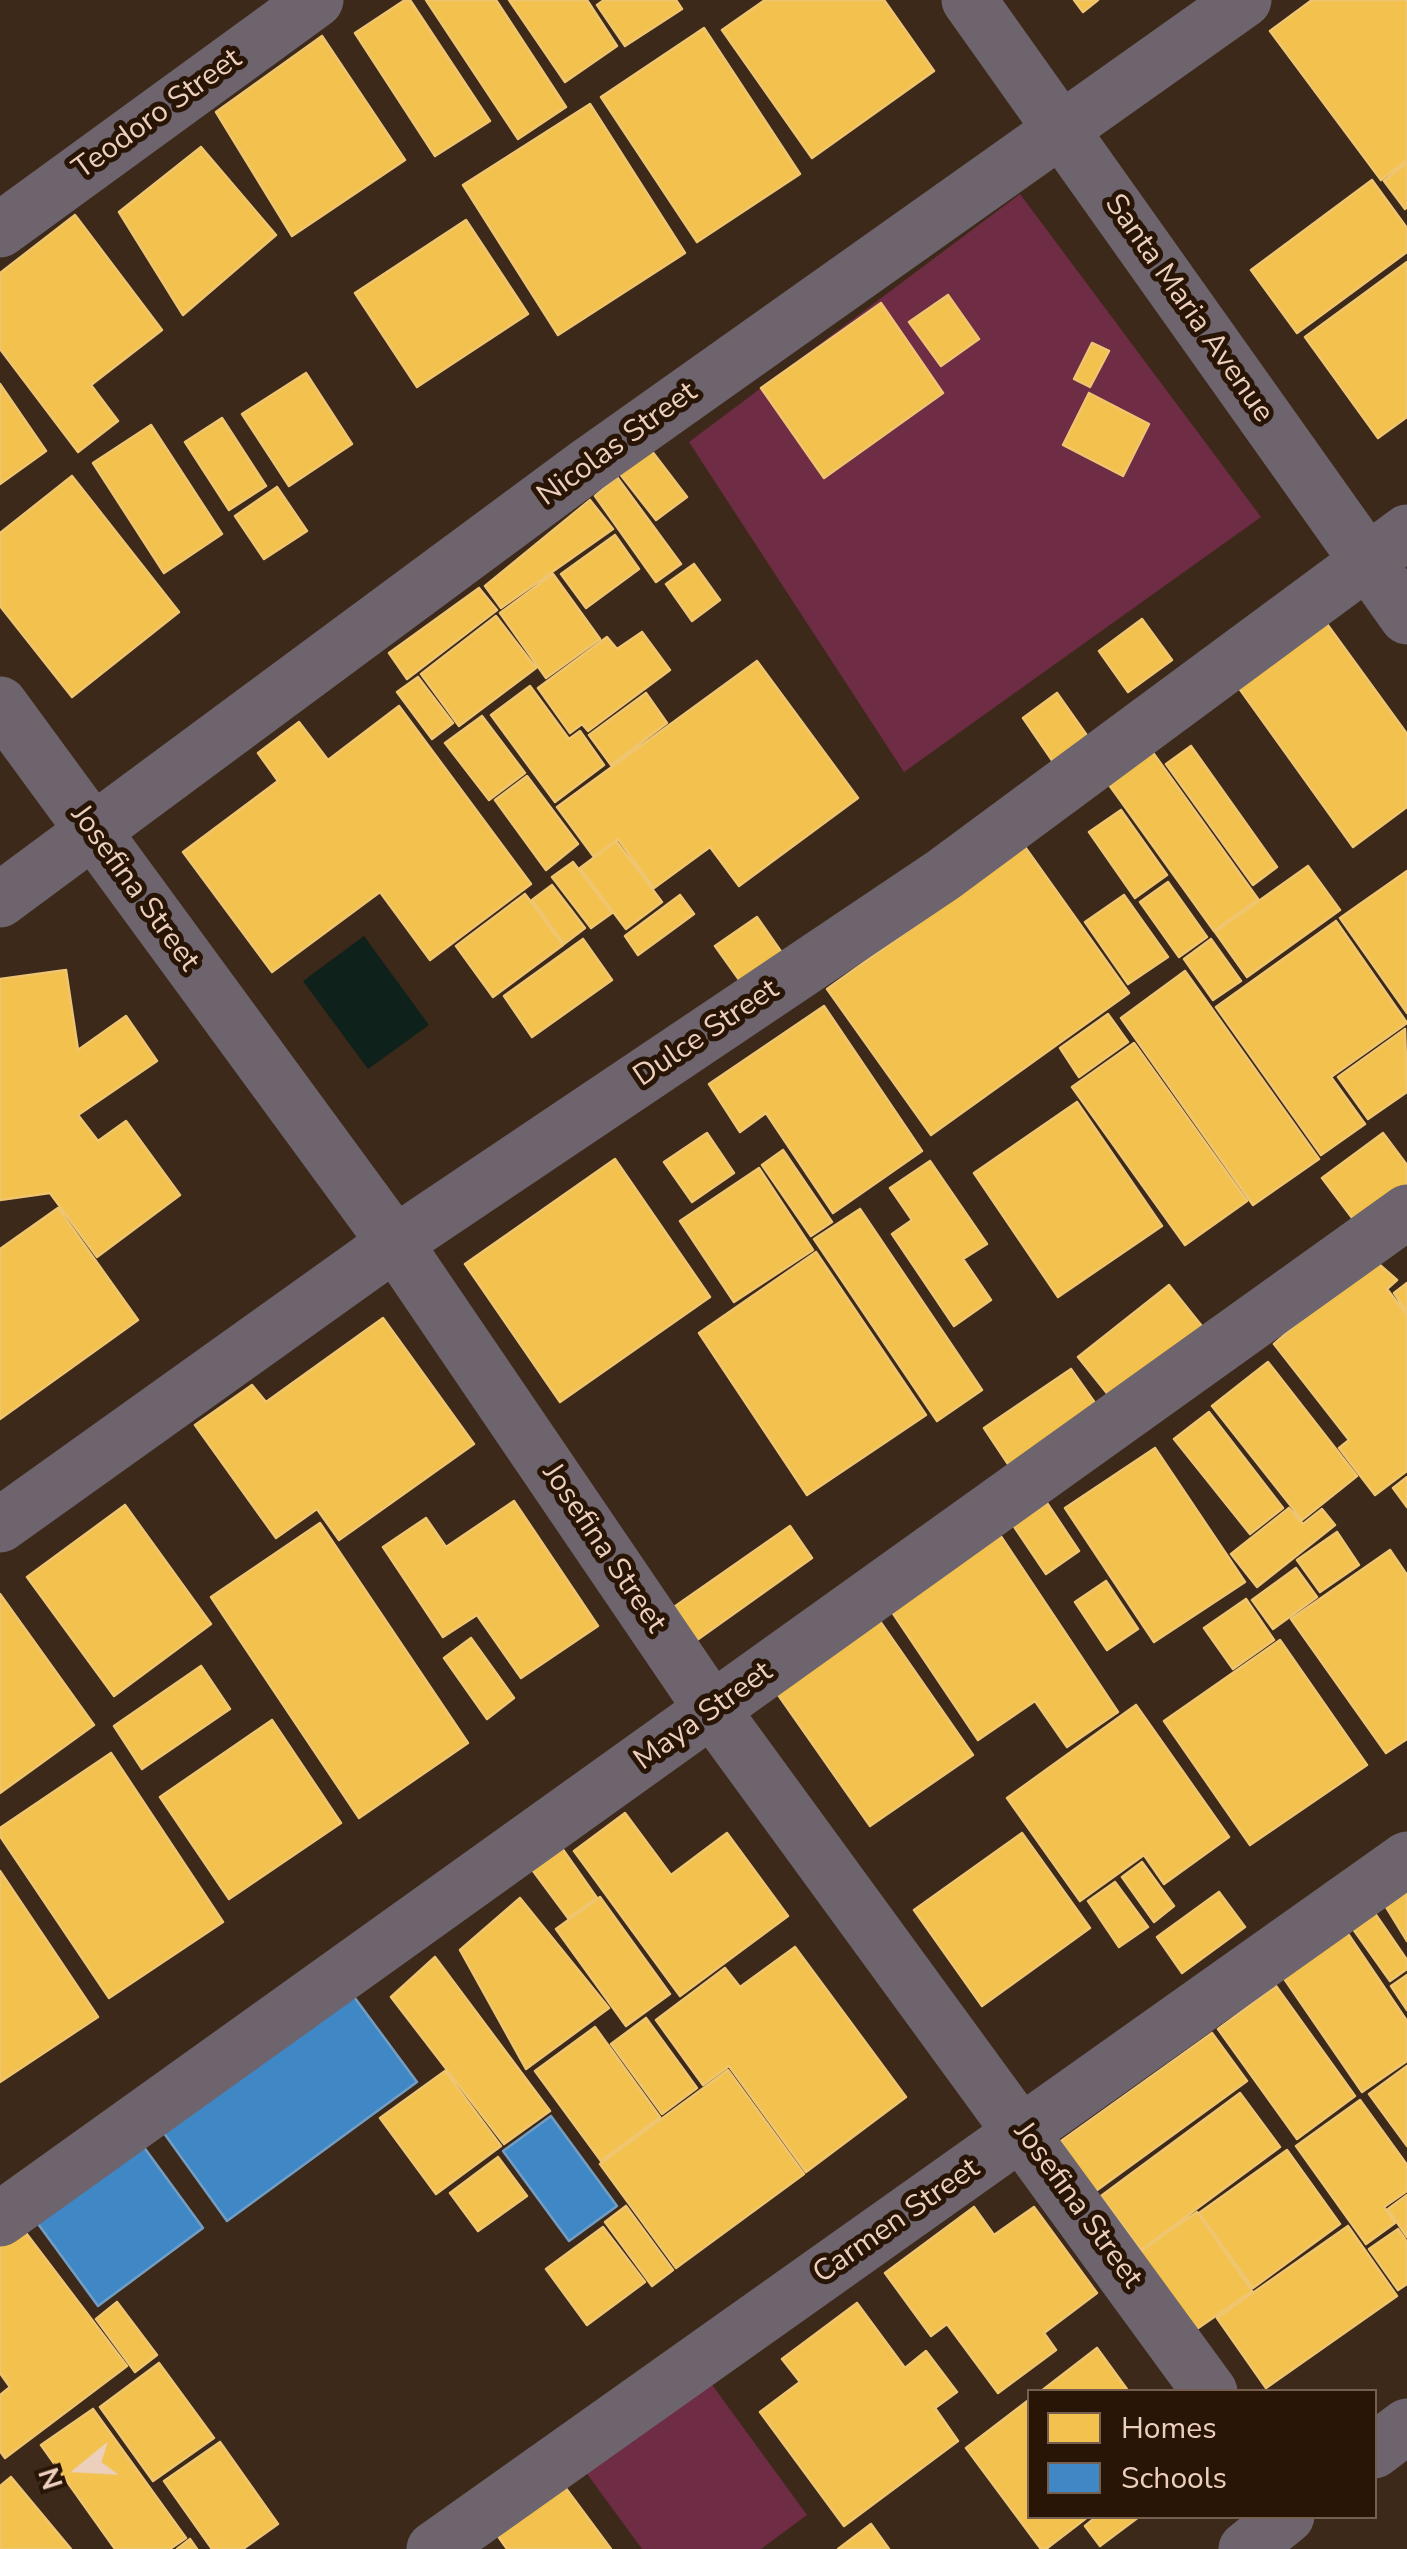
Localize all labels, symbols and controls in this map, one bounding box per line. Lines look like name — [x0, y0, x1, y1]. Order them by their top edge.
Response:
street label: Teodoro Street — [67, 42, 249, 188]
street label: Santa Maria Avenue — [1096, 188, 1280, 430]
street label: Nicolas Street — [531, 375, 705, 515]
street label: Josefina Street — [62, 799, 206, 979]
street label: Dulce Street — [628, 972, 786, 1096]
street label: Josefina Street — [533, 1458, 673, 1640]
street label: Maya Street — [628, 1655, 780, 1779]
street label: Josefina Street — [1005, 2116, 1149, 2296]
street label: Carmen Street — [807, 2151, 987, 2293]
legend — [1027, 2389, 1377, 2519]
text: Homes — [1121, 2408, 1217, 2449]
north arrow — [30, 2419, 130, 2519]
text: Schools — [1121, 2458, 1227, 2499]
text: N — [30, 2462, 73, 2494]

